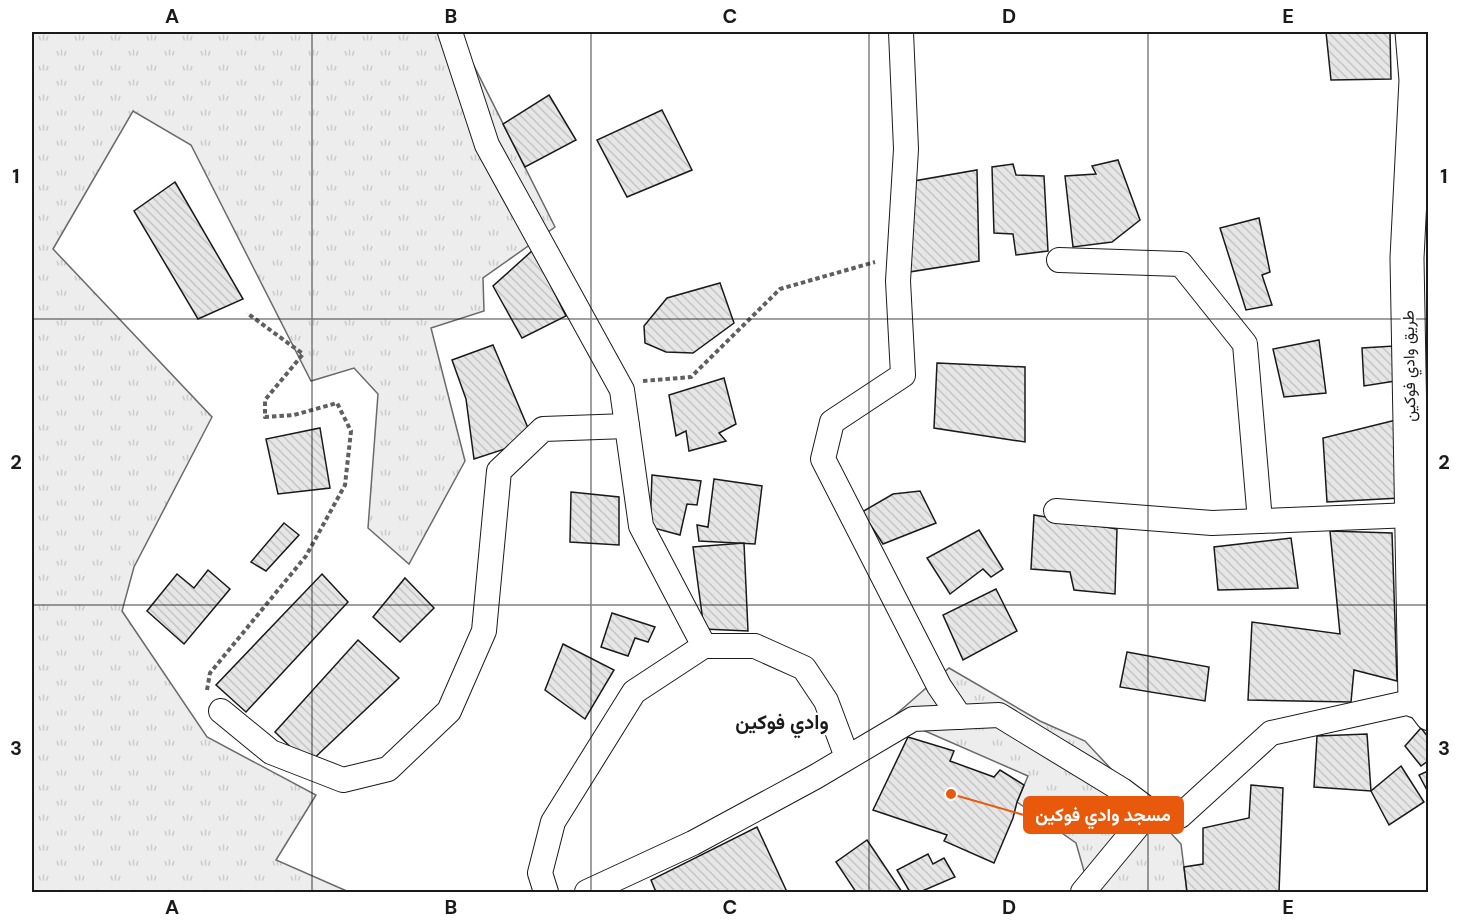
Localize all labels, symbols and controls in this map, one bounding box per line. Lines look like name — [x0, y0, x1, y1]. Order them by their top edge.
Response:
text: A — [165, 3, 179, 29]
text: B — [445, 3, 457, 29]
text: C — [723, 3, 737, 29]
text: D — [1002, 3, 1016, 29]
text: E — [1282, 3, 1294, 29]
text: 1 — [12, 163, 20, 189]
text: 1 — [1440, 163, 1448, 189]
street label: طريق وادي فوکين — [1398, 310, 1423, 422]
text: 2 — [10, 449, 22, 475]
text: 2 — [1438, 449, 1450, 475]
district label: وادي فوكين — [735, 709, 829, 739]
text: 3 — [10, 735, 22, 761]
text: 3 — [1438, 735, 1450, 761]
callout: مسجد وادي فوكين — [1024, 797, 1183, 833]
text: مسجد وادي فوكين — [1035, 803, 1171, 830]
text: A — [165, 894, 179, 920]
text: B — [445, 894, 457, 920]
text: C — [723, 894, 737, 920]
text: D — [1002, 894, 1016, 920]
text: E — [1282, 894, 1294, 920]

